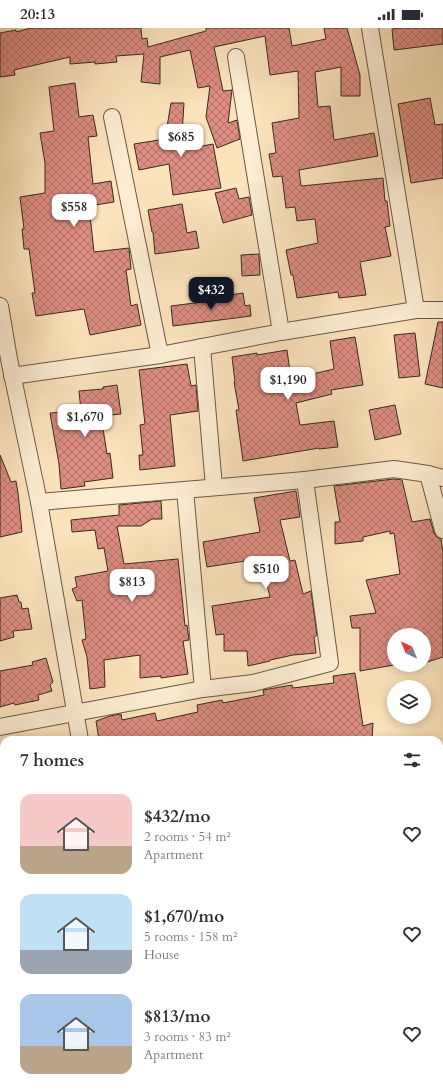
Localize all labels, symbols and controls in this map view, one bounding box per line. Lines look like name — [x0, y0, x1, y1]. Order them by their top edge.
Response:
text: 20:13 — [20, 4, 55, 24]
pin: $685 — [157, 124, 205, 158]
text: $685 — [168, 128, 194, 146]
pin: $558 — [50, 194, 98, 228]
text: $558 — [61, 198, 87, 216]
pin: $432 — [187, 277, 235, 311]
text: $432 — [198, 281, 224, 299]
pin: $1,190 — [255, 367, 321, 401]
text: $1,190 — [269, 371, 307, 389]
pin: $1,670 — [52, 404, 118, 438]
text: $1,670 — [66, 408, 104, 426]
pin: $510 — [242, 556, 290, 590]
text: $510 — [253, 560, 279, 578]
pin: $813 — [108, 569, 156, 603]
text: $813 — [119, 573, 145, 591]
north arrow — [387, 628, 431, 672]
map controls — [387, 628, 431, 724]
button: layers — [387, 680, 431, 724]
text: 7 homes — [20, 749, 84, 772]
icon: filters — [401, 749, 423, 771]
text: $432/mo — [144, 805, 210, 828]
icon: home — [52, 810, 100, 858]
icon: heart — [401, 823, 423, 845]
text: 2 rooms · 54 m² — [144, 828, 231, 846]
text: Apartment — [144, 846, 203, 864]
text: $1,670/mo — [144, 905, 224, 928]
icon: home — [52, 910, 100, 958]
icon: heart — [401, 923, 423, 945]
text: 5 rooms · 158 m² — [144, 928, 237, 946]
text: House — [144, 946, 179, 964]
text: $813/mo — [144, 1005, 210, 1028]
icon: home — [52, 1010, 100, 1058]
icon: heart — [401, 1023, 423, 1045]
text: 3 rooms · 83 m² — [144, 1028, 231, 1046]
text: Apartment — [144, 1046, 203, 1064]

